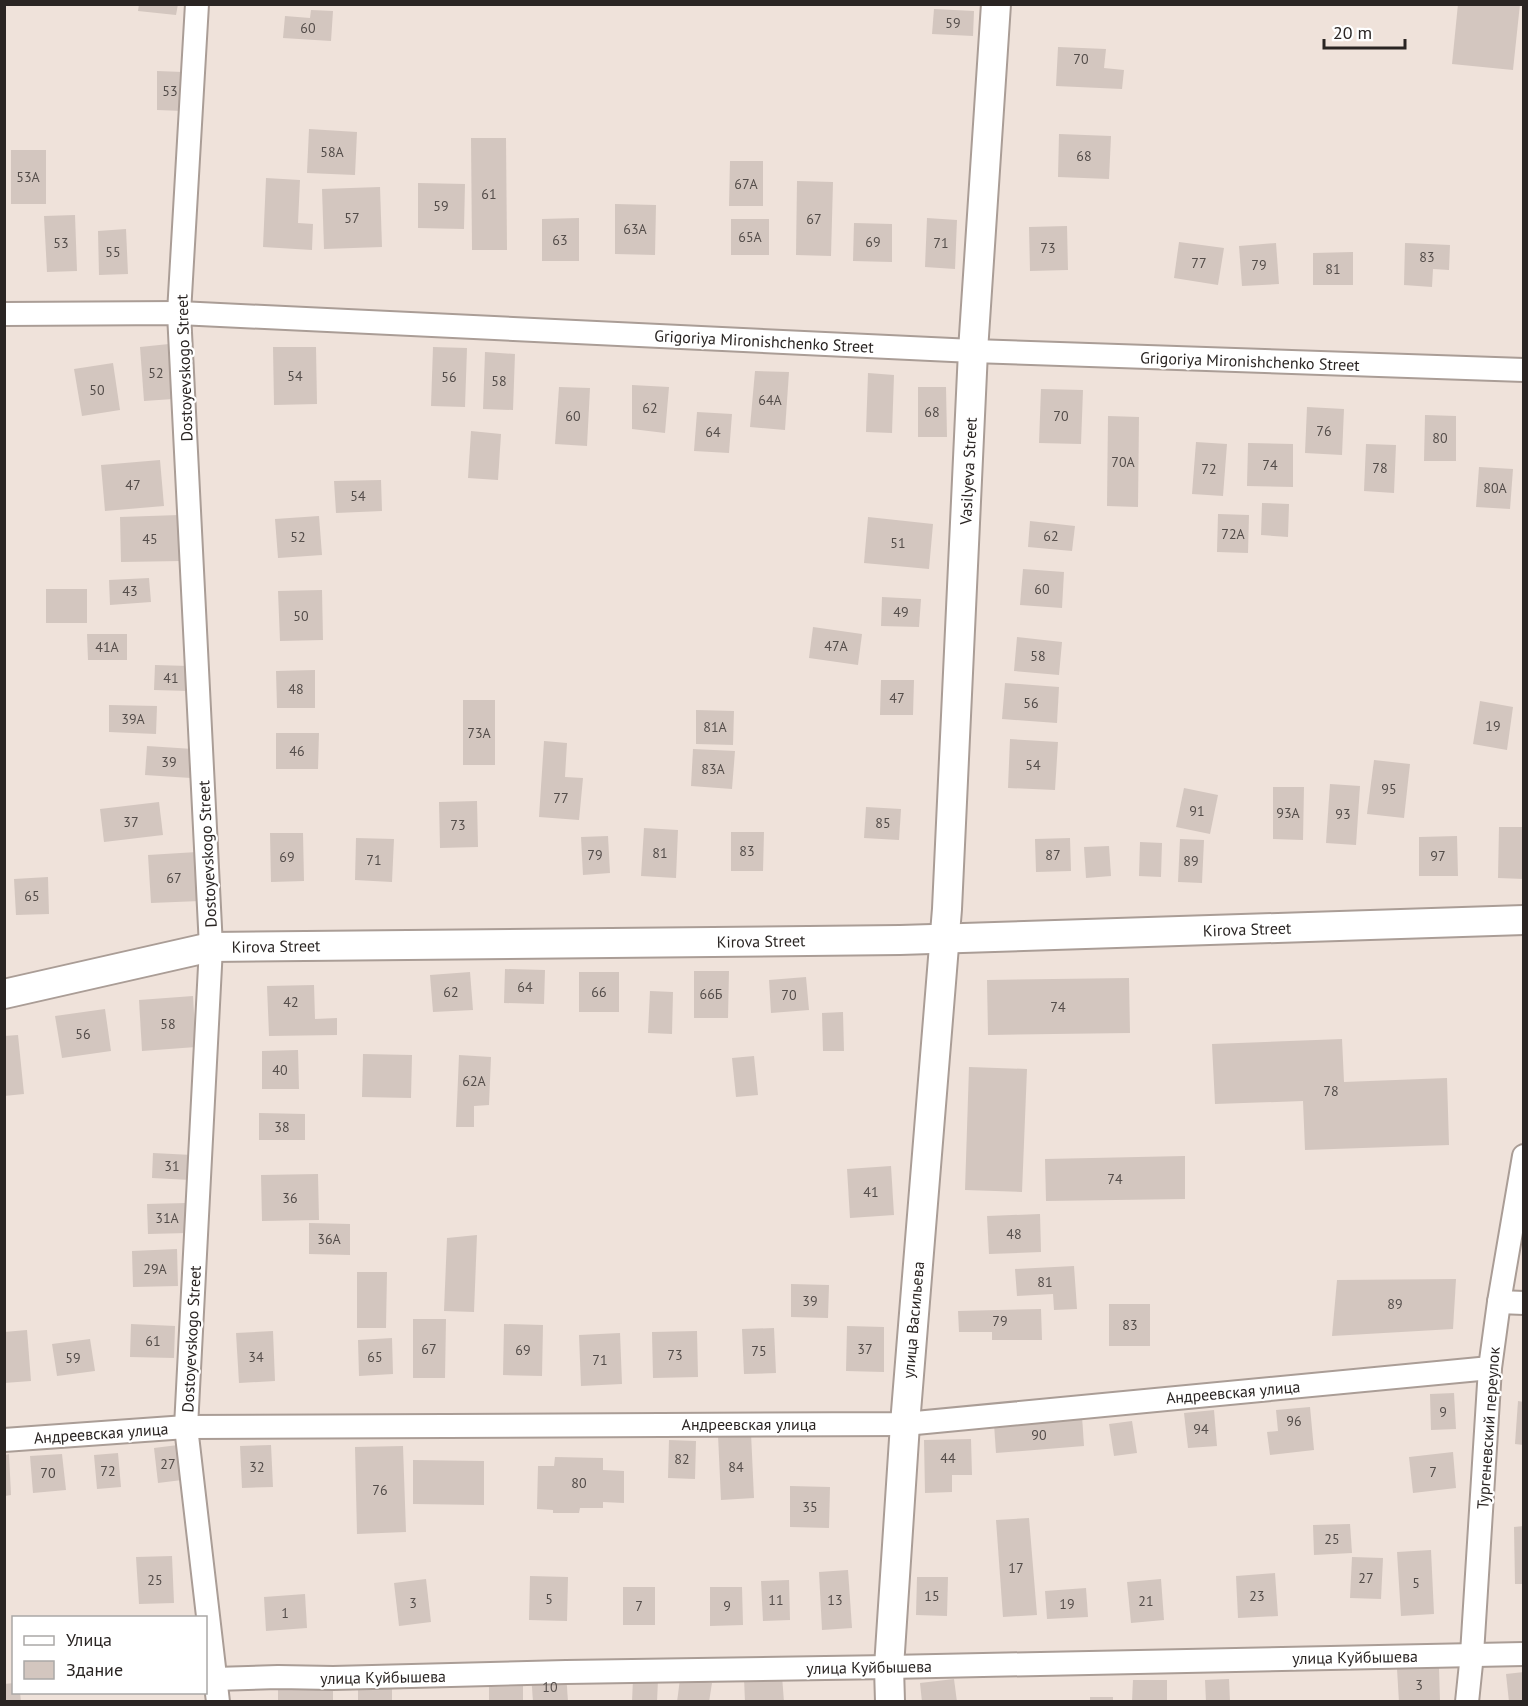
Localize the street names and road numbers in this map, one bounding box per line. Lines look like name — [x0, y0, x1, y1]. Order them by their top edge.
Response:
street label: Dostoyevskogo Street — [171, 293, 197, 442]
street label: Grigoriya Mironishchenko Street — [654, 325, 875, 357]
street label: Grigoriya Mironishchenko Street — [1140, 347, 1361, 375]
street label: Vasilyeva Street — [955, 416, 981, 526]
street label: Dostoyevskogo Street — [193, 779, 221, 928]
street label: Kirova Street — [1202, 917, 1292, 941]
street label: Kirova Street — [717, 930, 806, 952]
street label: Kirova Street — [232, 935, 321, 957]
street label: улица Васильева — [898, 1261, 928, 1379]
street label: Dostoyevskogo Street — [177, 1264, 205, 1413]
street label: Тургеневский переулок — [1472, 1346, 1504, 1510]
street label: Андреевская улица — [1165, 1376, 1301, 1408]
street label: Андреевская улица — [682, 1414, 816, 1434]
street label: Андреевская улица — [33, 1418, 169, 1448]
street label: улица Куйбышева — [1292, 1646, 1418, 1668]
street label: улица Куйбышева — [806, 1656, 932, 1678]
street label: улица Куйбышева — [320, 1666, 446, 1688]

